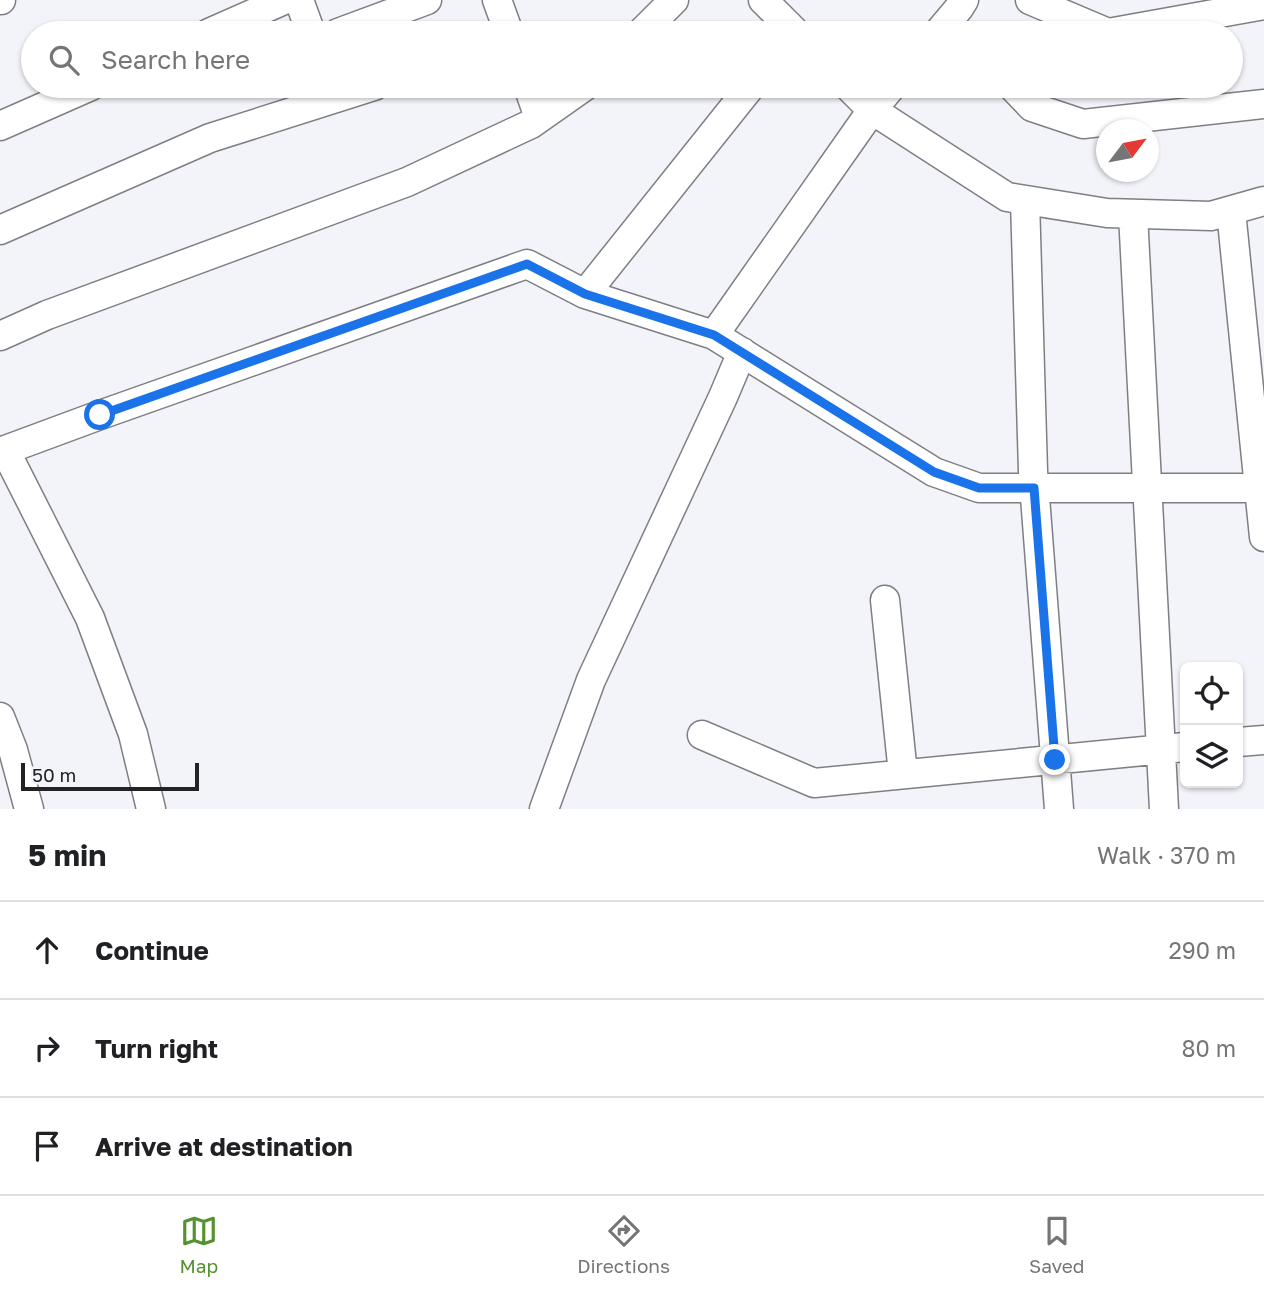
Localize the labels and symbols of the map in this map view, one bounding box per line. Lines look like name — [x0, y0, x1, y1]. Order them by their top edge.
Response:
north arrow — [1096, 119, 1159, 182]
route start — [84, 399, 115, 430]
route end — [1039, 744, 1070, 775]
scale bar — [21, 760, 200, 792]

